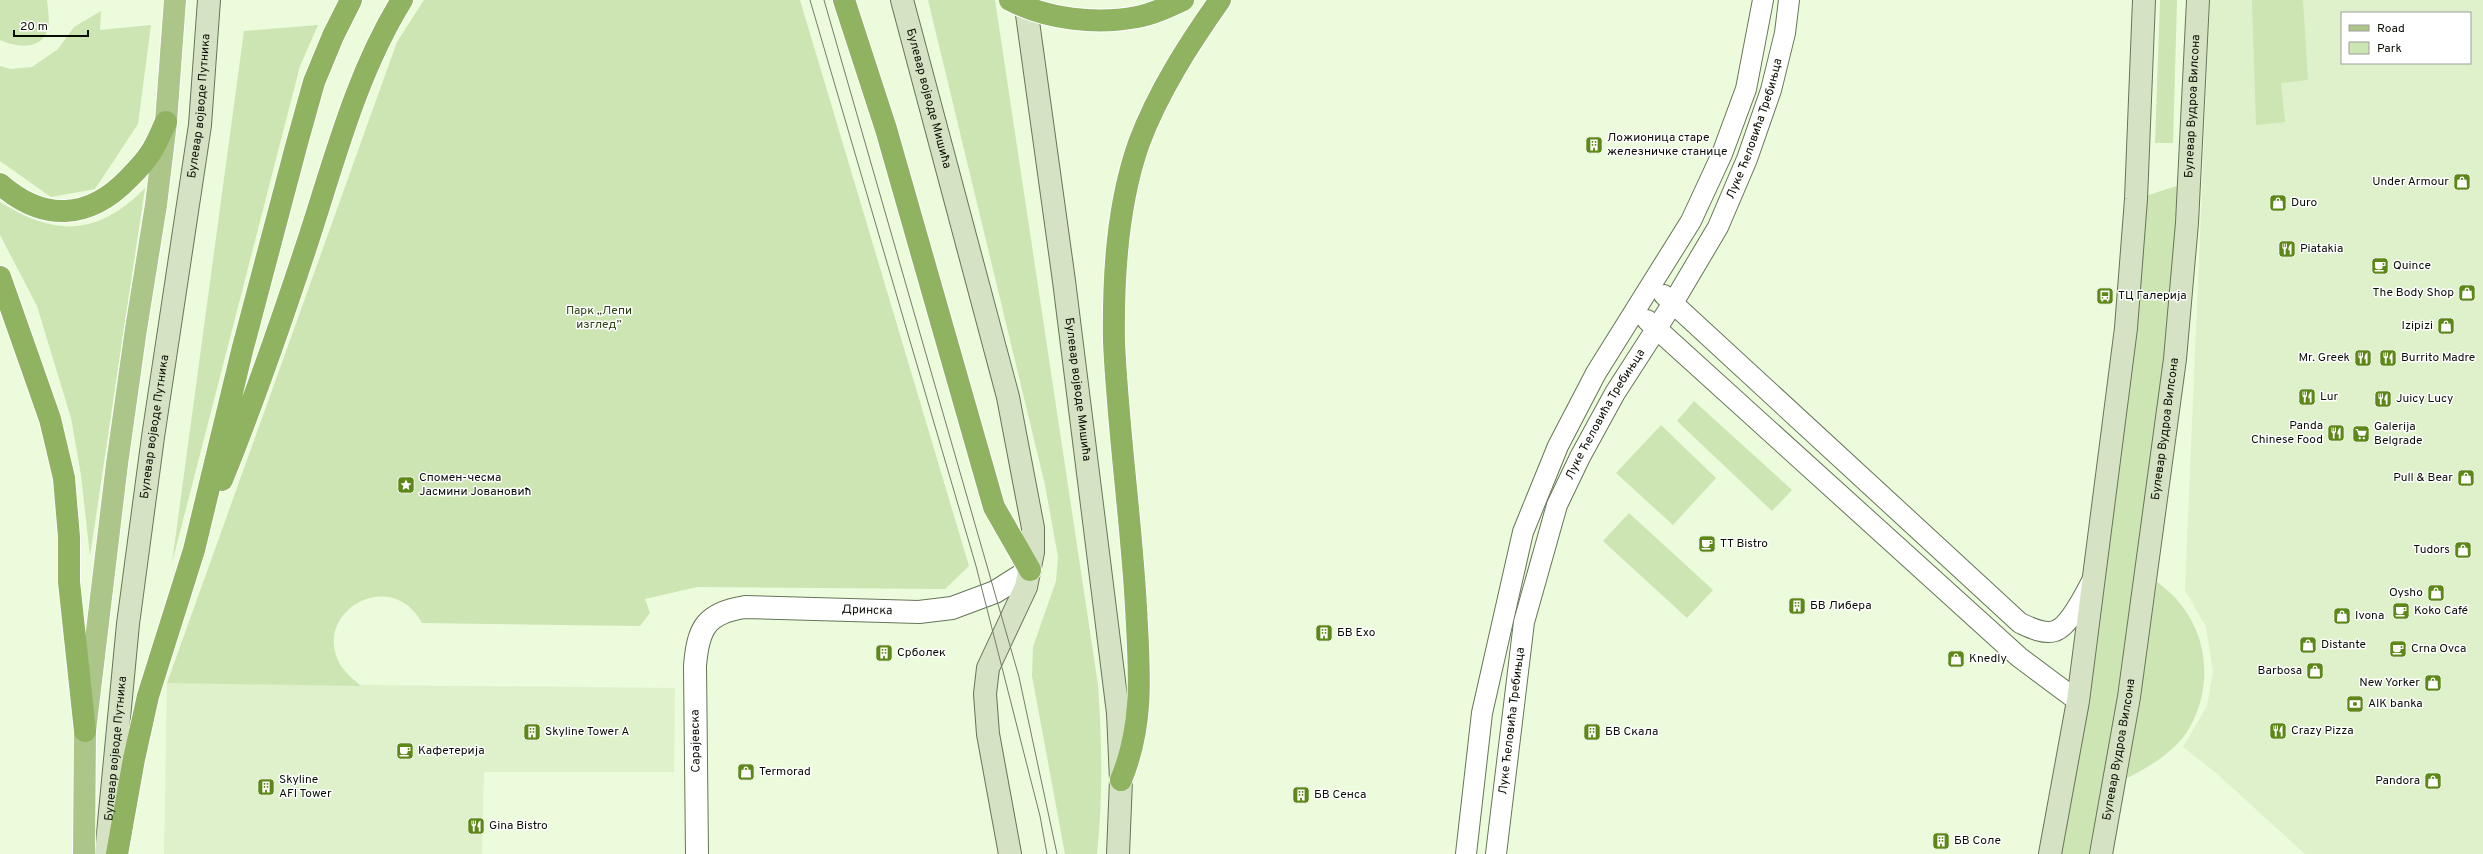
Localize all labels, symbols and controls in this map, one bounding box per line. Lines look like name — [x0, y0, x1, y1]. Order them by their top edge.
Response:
scale bar — [14, 12, 88, 38]
legend — [2341, 12, 2471, 64]
text: 20 m — [20, 19, 48, 35]
text: Road — [2377, 21, 2405, 37]
street label: Булевар војводе Мишића — [902, 27, 955, 170]
street label: Булевар војводе Путника — [184, 33, 215, 180]
street label: Булевар Вудроа Вилсона — [2181, 34, 2204, 178]
text: Park — [2377, 41, 2402, 57]
street label: Луке Ћеловића Требињца — [1723, 57, 1786, 202]
place label: Ложионица старе железничке станице — [1607, 130, 1727, 160]
building icon: Ложионица старе железничке станице — [1584, 135, 1604, 155]
shop icon: Under Armour — [2452, 172, 2472, 192]
place label: Under Armour — [2372, 174, 2449, 190]
shop icon: Duro — [2268, 193, 2288, 213]
place label: Duro — [2291, 195, 2317, 211]
restaurant icon: Piatakia — [2277, 239, 2297, 259]
place label: Piatakia — [2300, 241, 2343, 257]
cafe icon: Quince — [2370, 256, 2390, 276]
place label: Quince — [2393, 258, 2431, 274]
shop icon: The Body Shop — [2457, 283, 2477, 303]
place label: The Body Shop — [2372, 285, 2454, 301]
bus stop icon: ТЦ Галерија — [2095, 286, 2115, 306]
place label: ТЦ Галерија — [2118, 288, 2187, 304]
park label: Парк „Лепи изглед” — [566, 303, 632, 333]
shop icon: Izipizi — [2436, 316, 2456, 336]
street label: Булевар војводе Мишића — [1061, 317, 1094, 462]
place label: Izipizi — [2402, 318, 2433, 334]
street label: Луке Ћеловића Требињца — [1562, 346, 1649, 483]
restaurant icon: Mr. Greek — [2353, 348, 2373, 368]
restaurant icon: Burrito Madre — [2378, 348, 2398, 368]
place label: Mr. Greek — [2298, 350, 2350, 366]
place label: Burrito Madre — [2401, 350, 2475, 366]
street label: Булевар војводе Путника — [137, 354, 173, 500]
street label: Булевар Вудроа Вилсона — [2148, 357, 2183, 501]
restaurant icon: Lur — [2297, 387, 2317, 407]
place label: Lur — [2320, 389, 2339, 405]
restaurant icon: Juicy Lucy — [2373, 389, 2393, 409]
place label: Juicy Lucy — [2396, 391, 2453, 407]
place label: Panda Chinese Food — [2251, 418, 2323, 448]
place label: Galerija Belgrade — [2374, 419, 2423, 449]
restaurant icon: Panda Chinese Food — [2326, 423, 2346, 443]
supermarket icon: Galerija Belgrade — [2351, 424, 2371, 444]
shop icon: Pull & Bear — [2456, 468, 2476, 488]
place label: Спомен-чесма Јасмини Јовановић — [419, 470, 531, 500]
place label: Pull & Bear — [2393, 470, 2453, 486]
place icon: Спомен-чесма Јасмини Јовановић — [396, 475, 416, 495]
cafe icon: TT Bistro — [1697, 534, 1717, 554]
place label: TT Bistro — [1720, 536, 1768, 552]
shop icon: Tudors — [2453, 540, 2473, 560]
place label: Tudors — [2413, 542, 2450, 558]
shop icon: Oysho — [2426, 583, 2446, 603]
place label: Oysho — [2389, 585, 2423, 601]
building icon: БВ Либера — [1787, 596, 1807, 616]
place label: БВ Либера — [1810, 598, 1872, 614]
cafe icon: Koko Café — [2391, 601, 2411, 621]
street label: Дринска — [841, 602, 893, 619]
place label: Koko Café — [2414, 603, 2468, 619]
shop icon: Ivona — [2332, 606, 2352, 626]
place label: Ivona — [2355, 608, 2384, 624]
building icon: БВ Ехо — [1314, 623, 1334, 643]
place label: БВ Ехо — [1337, 625, 1376, 641]
shop icon: Distante — [2298, 635, 2318, 655]
place label: Distante — [2321, 637, 2366, 653]
cafe icon: Crna Ovca — [2388, 639, 2408, 659]
place label: Crna Ovca — [2411, 641, 2466, 657]
building icon: Срболек — [874, 643, 894, 663]
place label: Срболек — [897, 645, 946, 661]
street label: Луке Ћеловића Требињца — [1495, 646, 1529, 796]
shop icon: Knedly — [1946, 649, 1966, 669]
place label: Knedly — [1969, 651, 2007, 667]
shop icon: Barbosa — [2305, 661, 2325, 681]
place label: Barbosa — [2258, 663, 2302, 679]
shop icon: New Yorker — [2423, 673, 2443, 693]
street label: Булевар војводе Путника — [101, 675, 131, 822]
place label: New Yorker — [2359, 675, 2420, 691]
street label: Булевар Вудроа Вилсона — [2099, 678, 2139, 822]
bank icon: AIK banka — [2345, 694, 2365, 714]
place label: AIK banka — [2368, 696, 2423, 712]
street label: Сарајевска — [687, 709, 705, 773]
restaurant icon: Crazy Pizza — [2268, 721, 2288, 741]
building icon: Skyline Tower A — [522, 722, 542, 742]
building icon: БВ Скала — [1582, 722, 1602, 742]
place label: Crazy Pizza — [2291, 723, 2354, 739]
place label: Skyline Tower A — [545, 724, 629, 740]
place label: БВ Скала — [1605, 724, 1658, 740]
cafe icon: Кафетерија — [395, 741, 415, 761]
place label: Кафетерија — [418, 743, 484, 759]
shop icon: Termorad — [736, 762, 756, 782]
place label: Termorad — [759, 764, 811, 780]
shop icon: Pandora — [2423, 771, 2443, 791]
place label: Skyline AFI Tower — [279, 772, 332, 802]
place label: Pandora — [2375, 773, 2420, 789]
building icon: Skyline AFI Tower — [256, 777, 276, 797]
building icon: БВ Сенса — [1291, 785, 1311, 805]
place label: БВ Сенса — [1314, 787, 1366, 803]
restaurant icon: Gina Bistro — [466, 816, 486, 836]
place label: Gina Bistro — [489, 818, 548, 834]
building icon: БВ Соле — [1931, 831, 1951, 851]
place label: БВ Соле — [1954, 833, 2001, 849]

